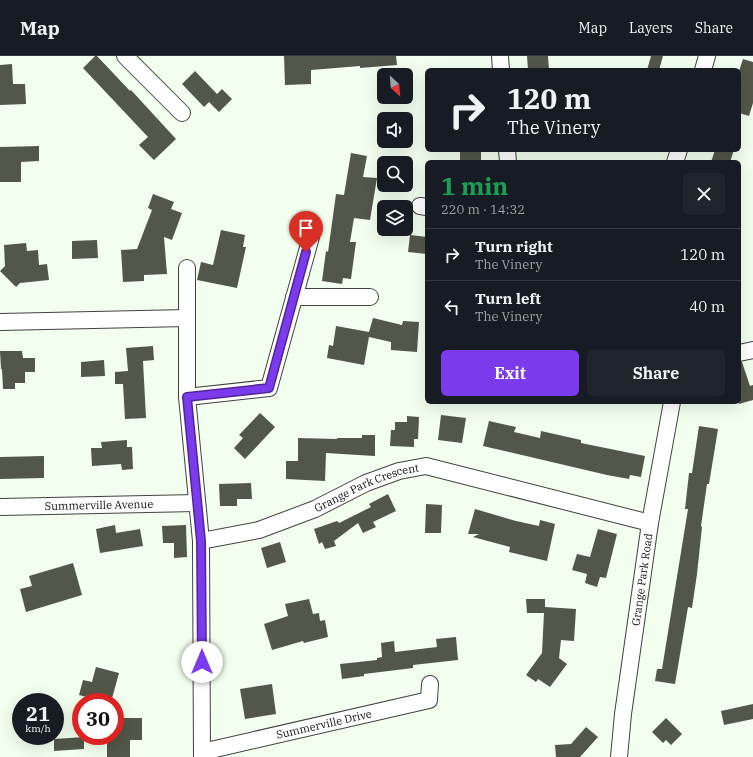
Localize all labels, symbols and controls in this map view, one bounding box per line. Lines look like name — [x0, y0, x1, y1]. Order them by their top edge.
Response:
text: Map — [20, 16, 60, 40]
text: Map — [579, 19, 607, 37]
text: Layers — [629, 19, 673, 37]
text: Share — [695, 19, 733, 37]
north arrow — [377, 68, 413, 104]
map controls — [377, 68, 413, 236]
text: 120 m — [507, 80, 591, 117]
icon: right — [441, 84, 493, 136]
button: sound — [377, 112, 413, 148]
text: The Vinery — [507, 116, 600, 139]
button: search — [377, 156, 413, 192]
text: 1 min — [441, 170, 508, 202]
button: close — [683, 173, 725, 215]
button: layers — [377, 200, 413, 236]
text: 220 m · 14:32 — [441, 201, 525, 218]
pin — [289, 211, 323, 252]
icon: arrive — [295, 217, 317, 239]
text: Turn right — [475, 237, 553, 256]
icon: right — [441, 244, 463, 266]
text: 120 m — [680, 245, 725, 264]
text: The Vinery — [475, 256, 542, 273]
text: Turn left — [475, 289, 541, 308]
icon: left — [441, 296, 463, 318]
text: 40 m — [689, 297, 725, 316]
text: The Vinery — [475, 308, 542, 325]
button: Exit — [441, 350, 579, 396]
button: Share — [587, 350, 725, 396]
street label: Grange Park Crescent — [312, 460, 420, 515]
street label: Summerville Avenue — [45, 497, 153, 513]
street label: Grange Park Road — [629, 532, 656, 627]
position arrow — [181, 641, 223, 683]
speed limit sign: 30 — [72, 693, 124, 745]
text: 21 — [26, 700, 50, 727]
street label: Summerville Drive — [275, 706, 373, 742]
text: km/h — [25, 722, 51, 735]

